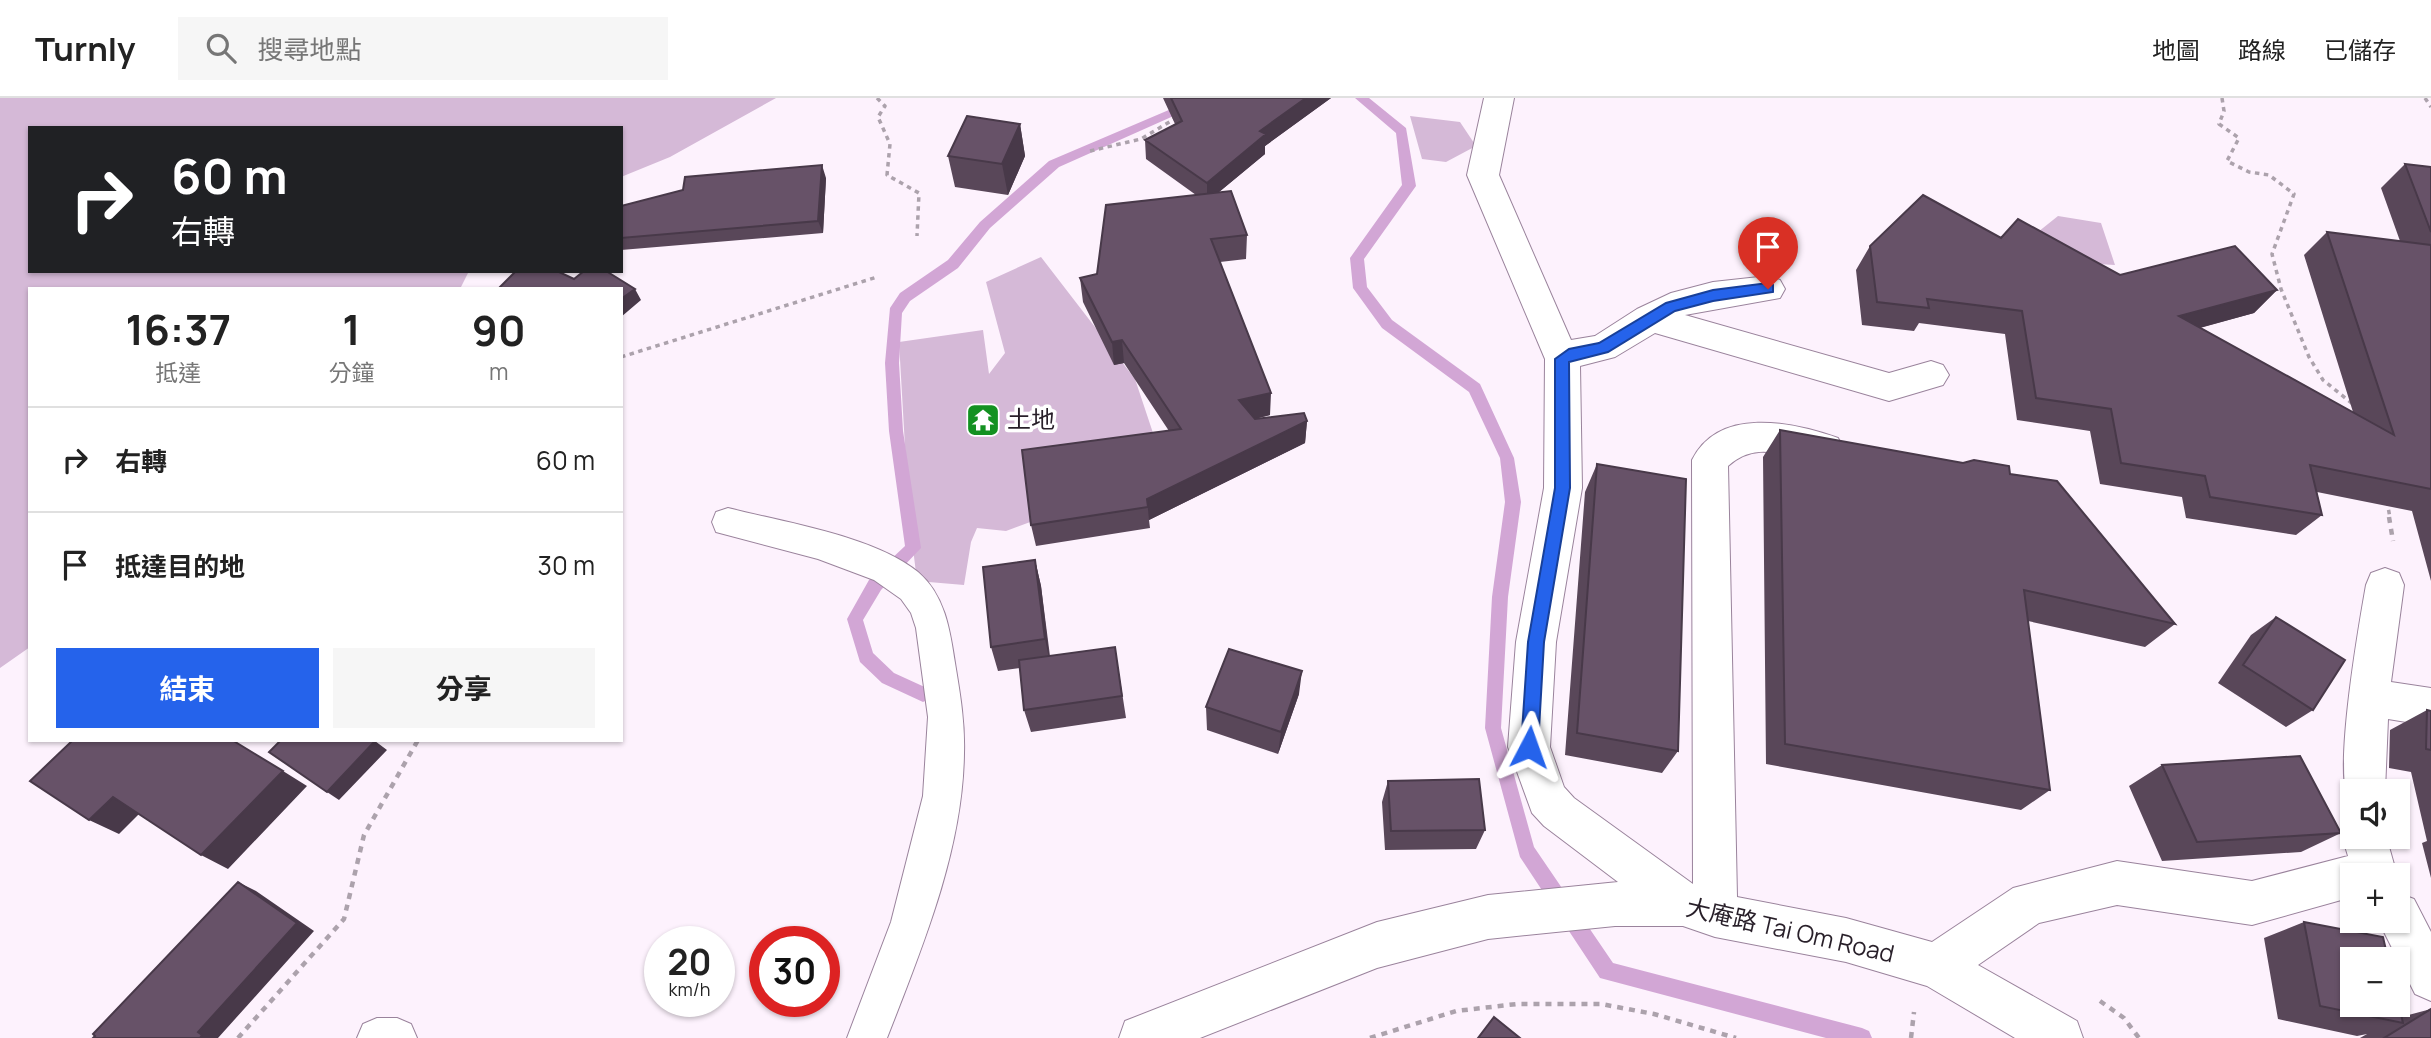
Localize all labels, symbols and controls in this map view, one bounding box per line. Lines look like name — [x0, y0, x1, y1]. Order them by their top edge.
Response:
search box — [178, 17, 668, 80]
text: Turnly — [35, 26, 136, 71]
icon: search — [202, 29, 240, 67]
text: 搜尋地點 — [258, 31, 362, 67]
text: 地圖 — [2152, 33, 2200, 66]
text: 路線 — [2238, 33, 2286, 66]
text: 已儲存 — [2324, 33, 2396, 66]
text: 60 m — [171, 142, 288, 209]
icon: right — [56, 154, 147, 245]
text: 右轉 — [171, 209, 235, 253]
pin — [1738, 217, 1798, 289]
icon: arrive — [1749, 228, 1787, 266]
text: 16:37 — [125, 300, 231, 358]
text: 1 — [342, 300, 361, 358]
text: 90 — [472, 301, 526, 359]
text: m — [489, 355, 508, 387]
text: 抵達 — [155, 356, 201, 388]
text: 分鐘 — [328, 356, 374, 388]
temple icon: 土地 — [964, 401, 1002, 439]
place label: 土地 — [1007, 402, 1055, 435]
icon: right — [56, 441, 94, 479]
text: 60 m — [536, 442, 595, 478]
text: 右轉 — [115, 443, 167, 479]
icon: arrive — [56, 546, 94, 584]
text: 30 m — [538, 547, 595, 583]
text: 抵達目的地 — [115, 548, 245, 584]
button: 結束 — [56, 648, 319, 728]
button: 分享 — [333, 648, 595, 728]
position arrow — [1492, 710, 1566, 784]
map controls — [2340, 779, 2410, 1017]
button: sound — [2340, 779, 2410, 849]
button: + — [2340, 863, 2410, 933]
street label: 大庵路 Tai Om Road — [1683, 890, 1898, 970]
speed limit sign: 30 — [749, 926, 840, 1017]
text: 20 — [668, 938, 711, 986]
button: − — [2340, 947, 2410, 1017]
text: km/h — [669, 977, 710, 1001]

